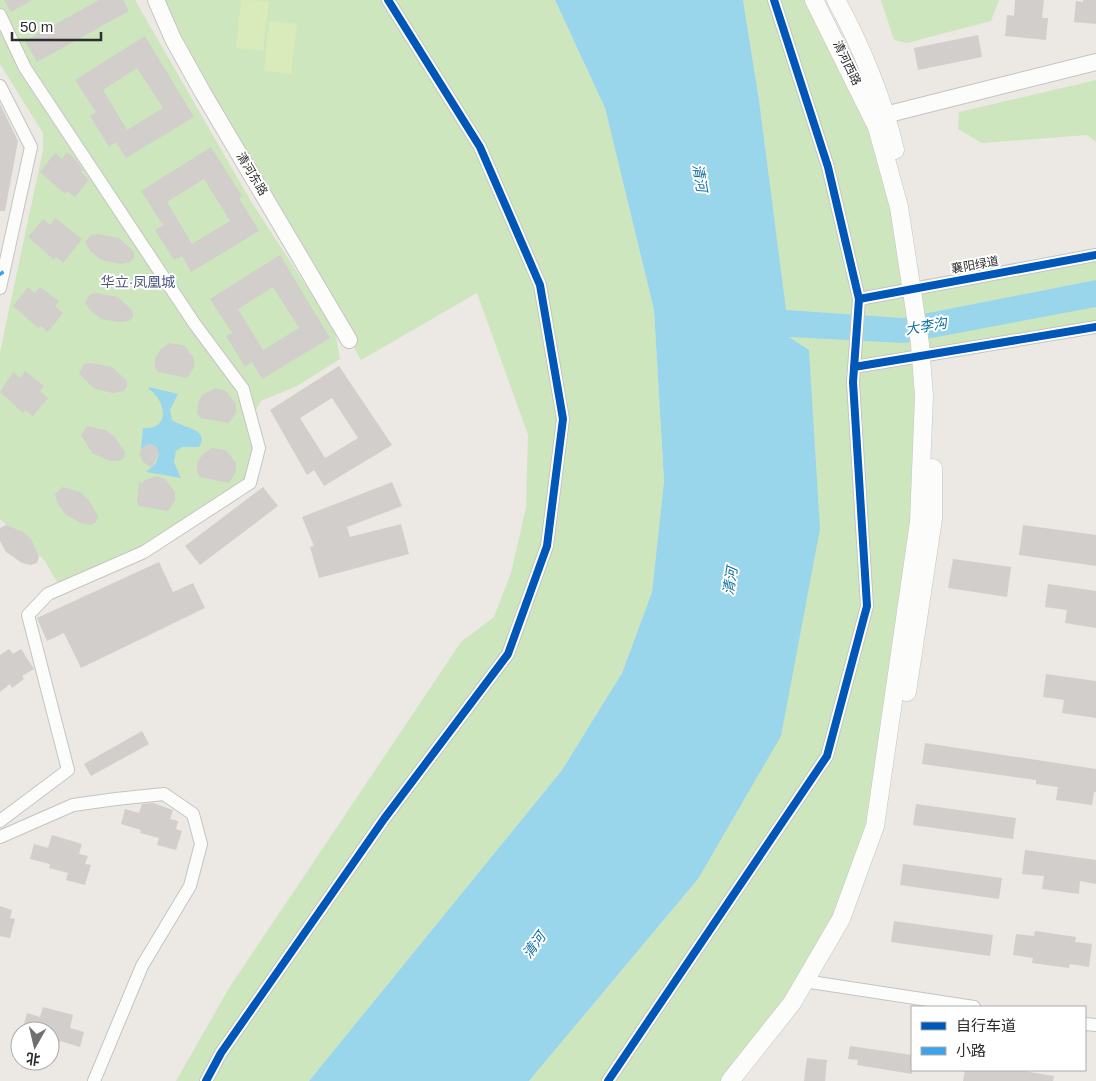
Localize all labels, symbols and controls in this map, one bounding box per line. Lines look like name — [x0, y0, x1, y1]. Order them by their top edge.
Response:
scale bar — [12, 10, 101, 42]
text: 50 m — [20, 18, 53, 35]
street label: 清河西路 — [830, 38, 864, 88]
street label: 清河东路 — [234, 150, 270, 198]
water label: 清河 — [690, 163, 711, 196]
street label: 襄阳绿道 — [950, 254, 1000, 276]
district label: 华立·凤凰城 — [101, 274, 175, 290]
water label: 大李沟 — [904, 314, 950, 338]
water label: 清河 — [720, 563, 741, 596]
water label: 清河 — [519, 927, 550, 961]
legend — [911, 1006, 1086, 1071]
text: 自行车道 — [956, 1017, 1016, 1034]
north arrow — [10, 1021, 60, 1071]
text: 小路 — [956, 1042, 986, 1059]
text: 北 — [25, 1050, 41, 1068]

